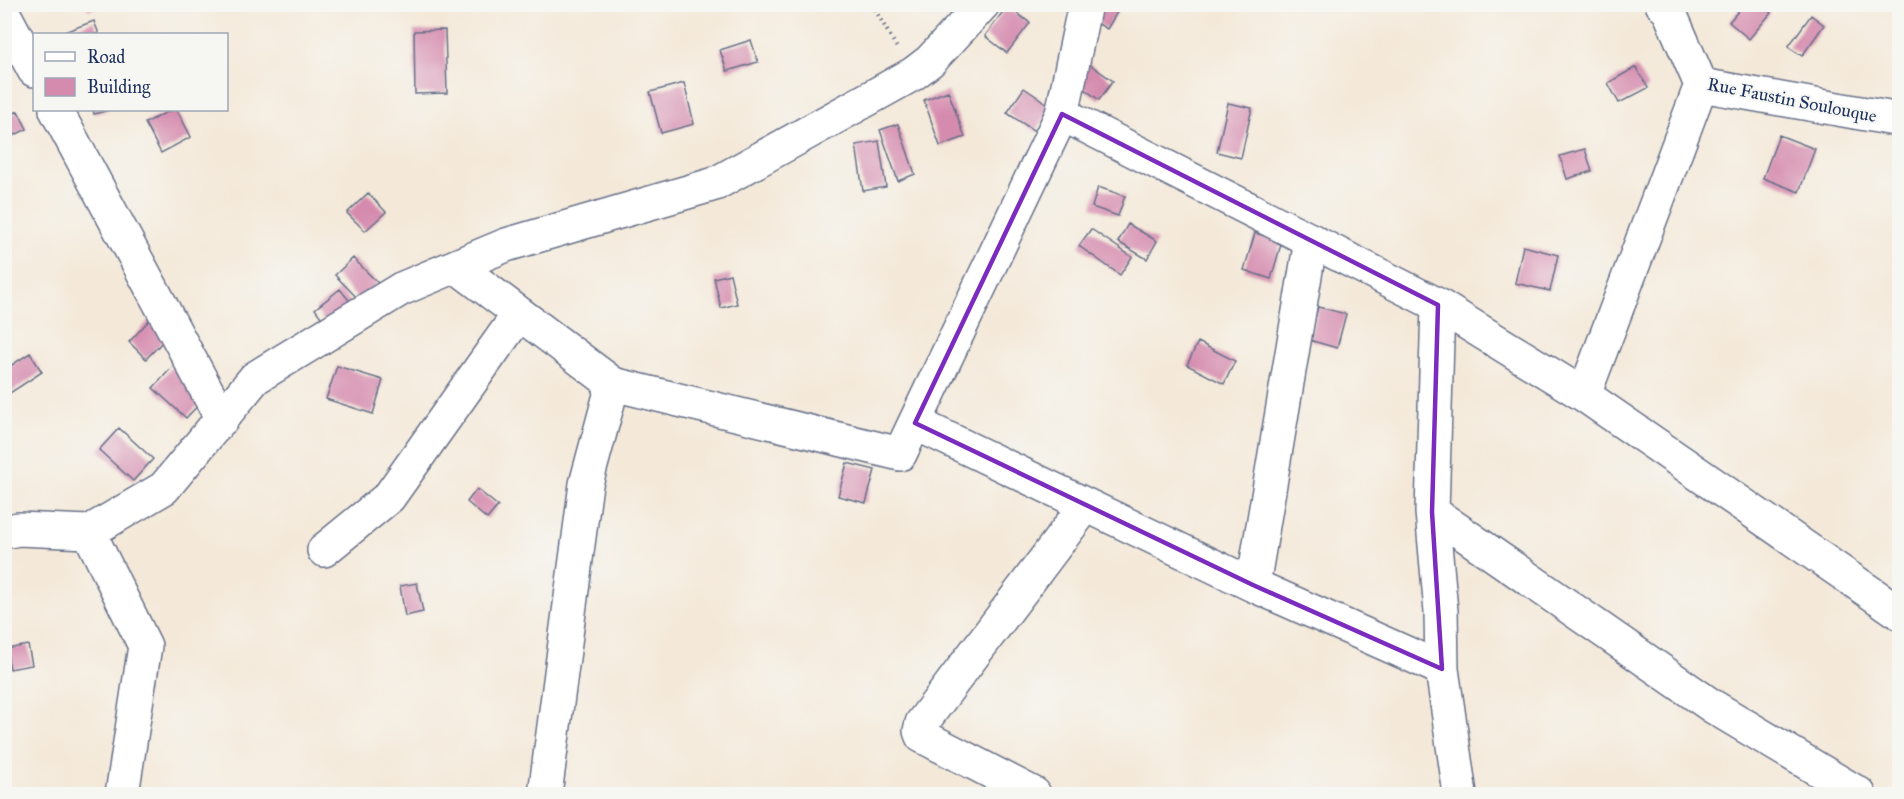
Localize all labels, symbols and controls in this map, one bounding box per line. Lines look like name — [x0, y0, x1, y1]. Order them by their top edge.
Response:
legend — [33, 33, 228, 111]
text: Road — [87, 46, 125, 68]
street label: Rue Faustin Soulouque — [1705, 73, 1878, 128]
text: Building — [87, 76, 151, 99]

